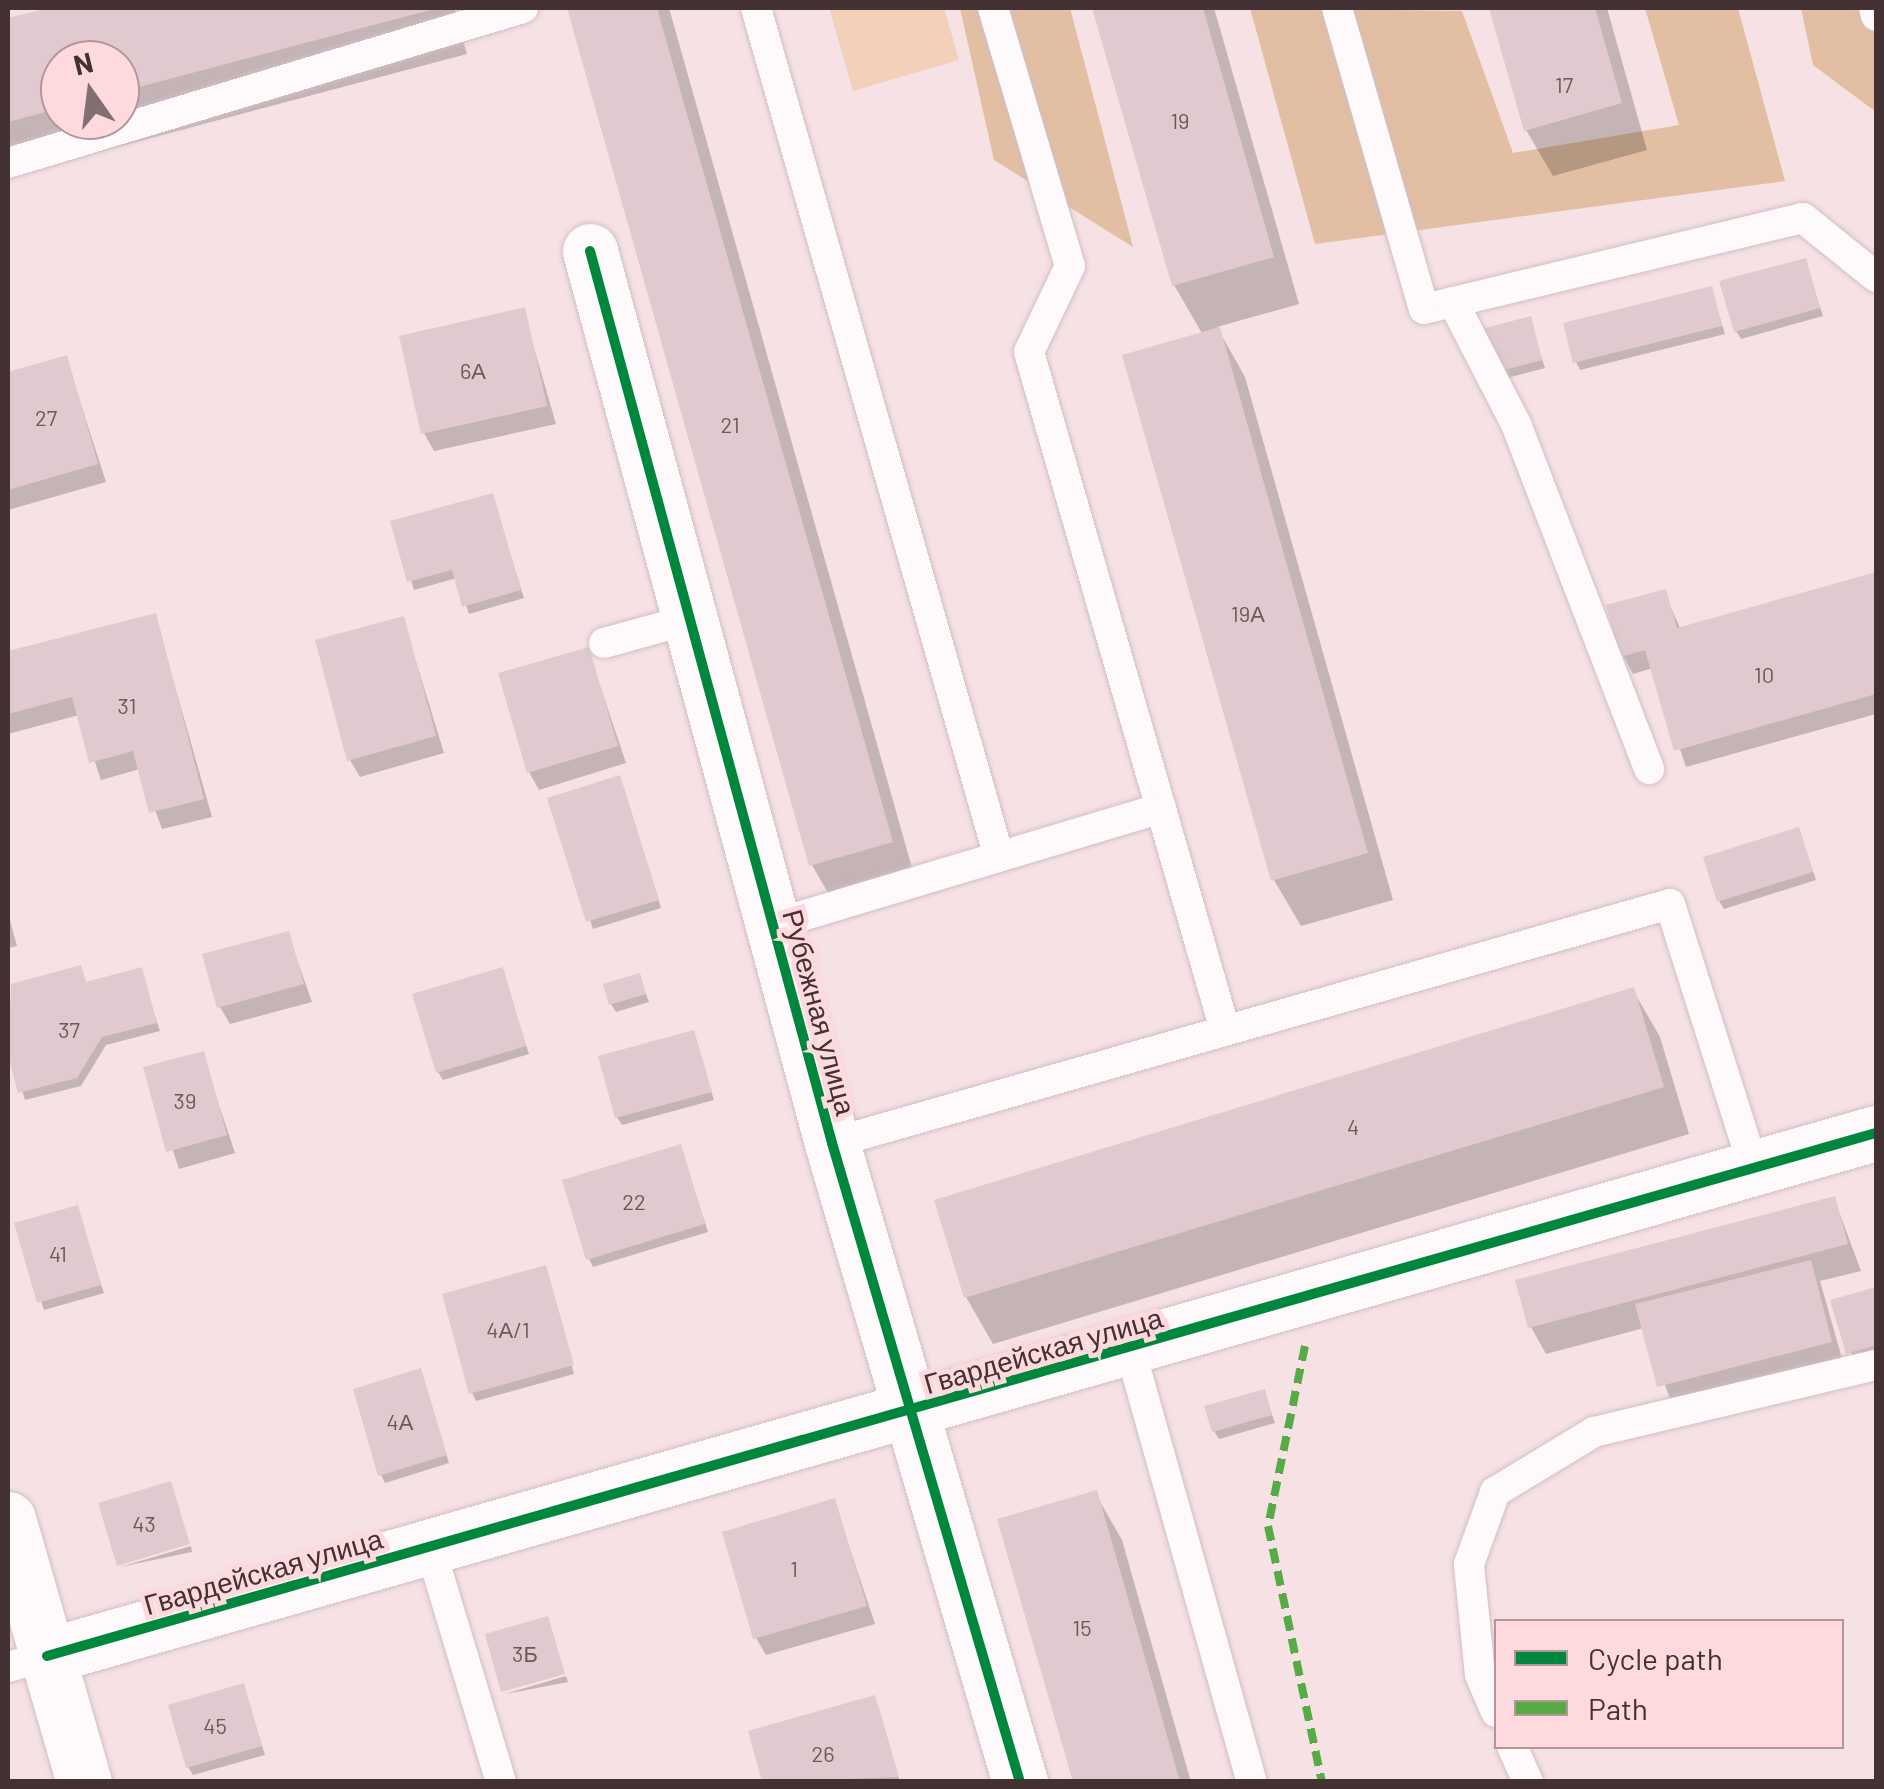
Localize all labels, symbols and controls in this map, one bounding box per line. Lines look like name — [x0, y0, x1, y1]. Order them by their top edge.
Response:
north arrow — [40, 40, 140, 140]
text: N — [70, 44, 96, 82]
house number: 17 — [1555, 72, 1573, 98]
house number: 19 — [1170, 108, 1190, 134]
house number: 6А — [460, 358, 486, 384]
house number: 27 — [35, 405, 57, 431]
house number: 21 — [720, 412, 740, 438]
house number: 19А — [1231, 601, 1265, 627]
house number: 10 — [1754, 662, 1774, 688]
house number: 31 — [118, 693, 136, 719]
street label: Рубежная улица — [776, 906, 864, 1118]
house number: 37 — [58, 1017, 80, 1043]
house number: 39 — [174, 1088, 196, 1114]
house number: 4 — [1347, 1114, 1359, 1140]
house number: 22 — [622, 1189, 646, 1215]
house number: 41 — [49, 1241, 67, 1267]
street label: Гвардейская улица — [920, 1300, 1166, 1400]
house number: 4А/1 — [486, 1317, 530, 1343]
house number: 4А — [387, 1409, 413, 1435]
house number: 43 — [132, 1511, 156, 1537]
street label: Гвардейская улица — [140, 1521, 386, 1621]
house number: 1 — [790, 1556, 798, 1582]
house number: 15 — [1072, 1615, 1092, 1641]
legend — [1494, 1619, 1844, 1749]
text: Cycle path — [1588, 1640, 1723, 1676]
house number: 3Б — [512, 1641, 538, 1667]
text: Path — [1588, 1690, 1648, 1726]
house number: 45 — [203, 1713, 227, 1739]
house number: 26 — [811, 1741, 835, 1767]

